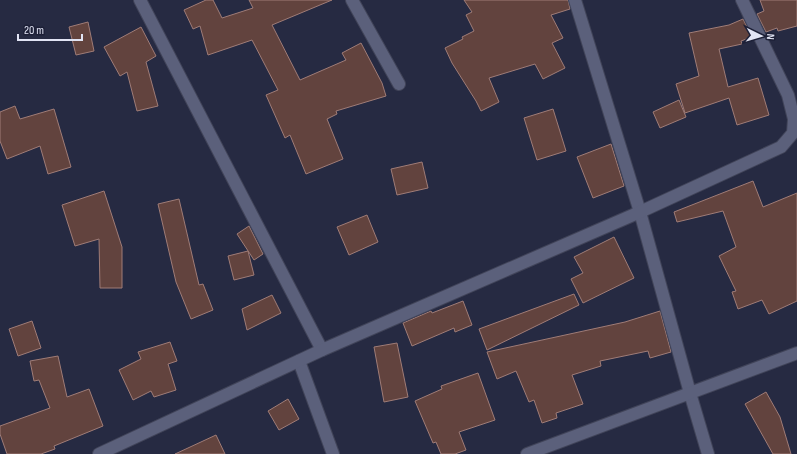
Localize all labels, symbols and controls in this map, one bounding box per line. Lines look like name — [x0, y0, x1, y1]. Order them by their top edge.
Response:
scale bar — [18, 16, 82, 42]
north arrow — [741, 16, 781, 56]
text: 20 m — [24, 23, 44, 38]
text: N — [764, 33, 777, 40]

